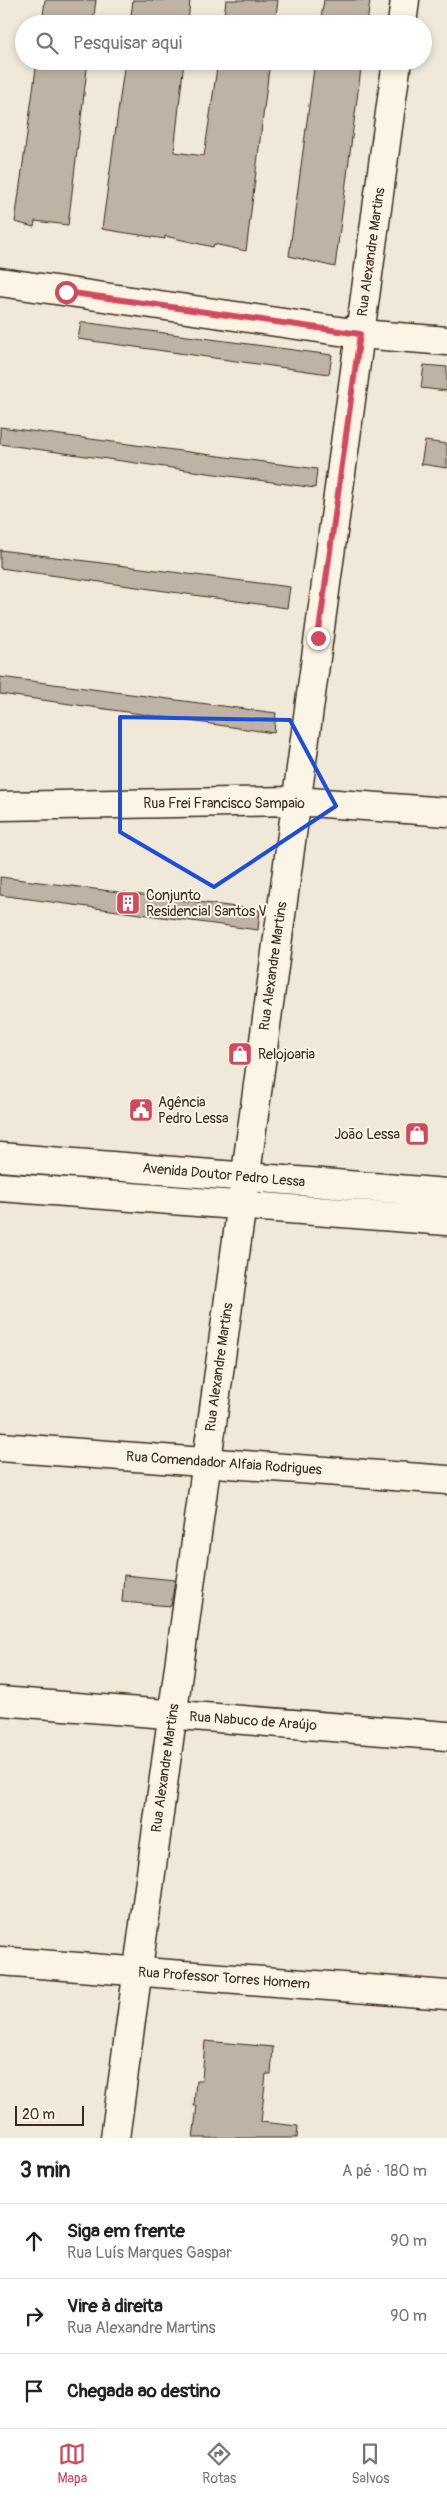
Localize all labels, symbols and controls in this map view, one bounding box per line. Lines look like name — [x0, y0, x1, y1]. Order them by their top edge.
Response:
search box — [15, 15, 432, 70]
icon: search — [33, 29, 61, 57]
text: Pesquisar aqui — [73, 31, 182, 55]
street label: Rua Alexandre Martins — [354, 186, 389, 318]
route start — [55, 281, 78, 304]
route end — [307, 627, 330, 650]
street label: Rua Frei Francisco Sampaio — [143, 795, 305, 812]
place label: Conjunto Residencial Santos V — [146, 887, 267, 920]
building icon: Conjunto Residencial Santos V — [115, 890, 141, 916]
street label: Rua Alexandre Martins — [256, 900, 291, 1032]
shop icon: Relojoaria — [227, 1041, 253, 1067]
place label: Relojoaria — [258, 1046, 315, 1063]
place label: Agência Pedro Lessa — [158, 1094, 229, 1127]
public building icon: Agência Pedro Lessa — [128, 1097, 154, 1123]
shop icon: João Lessa — [404, 1121, 430, 1147]
place label: João Lessa — [334, 1126, 400, 1143]
street label: Avenida Doutor Pedro Lessa — [142, 1159, 306, 1191]
street label: Rua Alexandre Martins — [202, 1301, 237, 1433]
street label: Rua Comendador Alfaia Rodrigues — [126, 1448, 323, 1478]
street label: Rua Alexandre Martins — [148, 1702, 183, 1834]
street label: Rua Nabuco de Araújo — [189, 1708, 318, 1734]
street label: Rua Professor Torres Homem — [137, 1964, 311, 1992]
scale bar — [15, 2103, 84, 2126]
text: 20 m — [22, 2106, 55, 2123]
text: 3 min — [20, 2157, 70, 2184]
text: A pé · 180 m — [342, 2161, 427, 2181]
text: Siga em frente — [67, 2219, 185, 2243]
icon: ahead — [20, 2227, 48, 2255]
text: 90 m — [390, 2231, 427, 2251]
text: Rua Luís Marques Gaspar — [67, 2243, 232, 2263]
text: Vire à direita — [67, 2294, 163, 2318]
icon: right — [20, 2302, 48, 2330]
text: 90 m — [390, 2306, 427, 2326]
text: Rua Alexandre Martins — [67, 2318, 216, 2338]
icon: arrive — [20, 2377, 48, 2405]
text: Chegada ao destino — [67, 2379, 220, 2403]
tab: Mapa — [58, 2440, 87, 2487]
tab: Rotas — [202, 2440, 236, 2487]
tab: Salvos — [351, 2440, 389, 2487]

